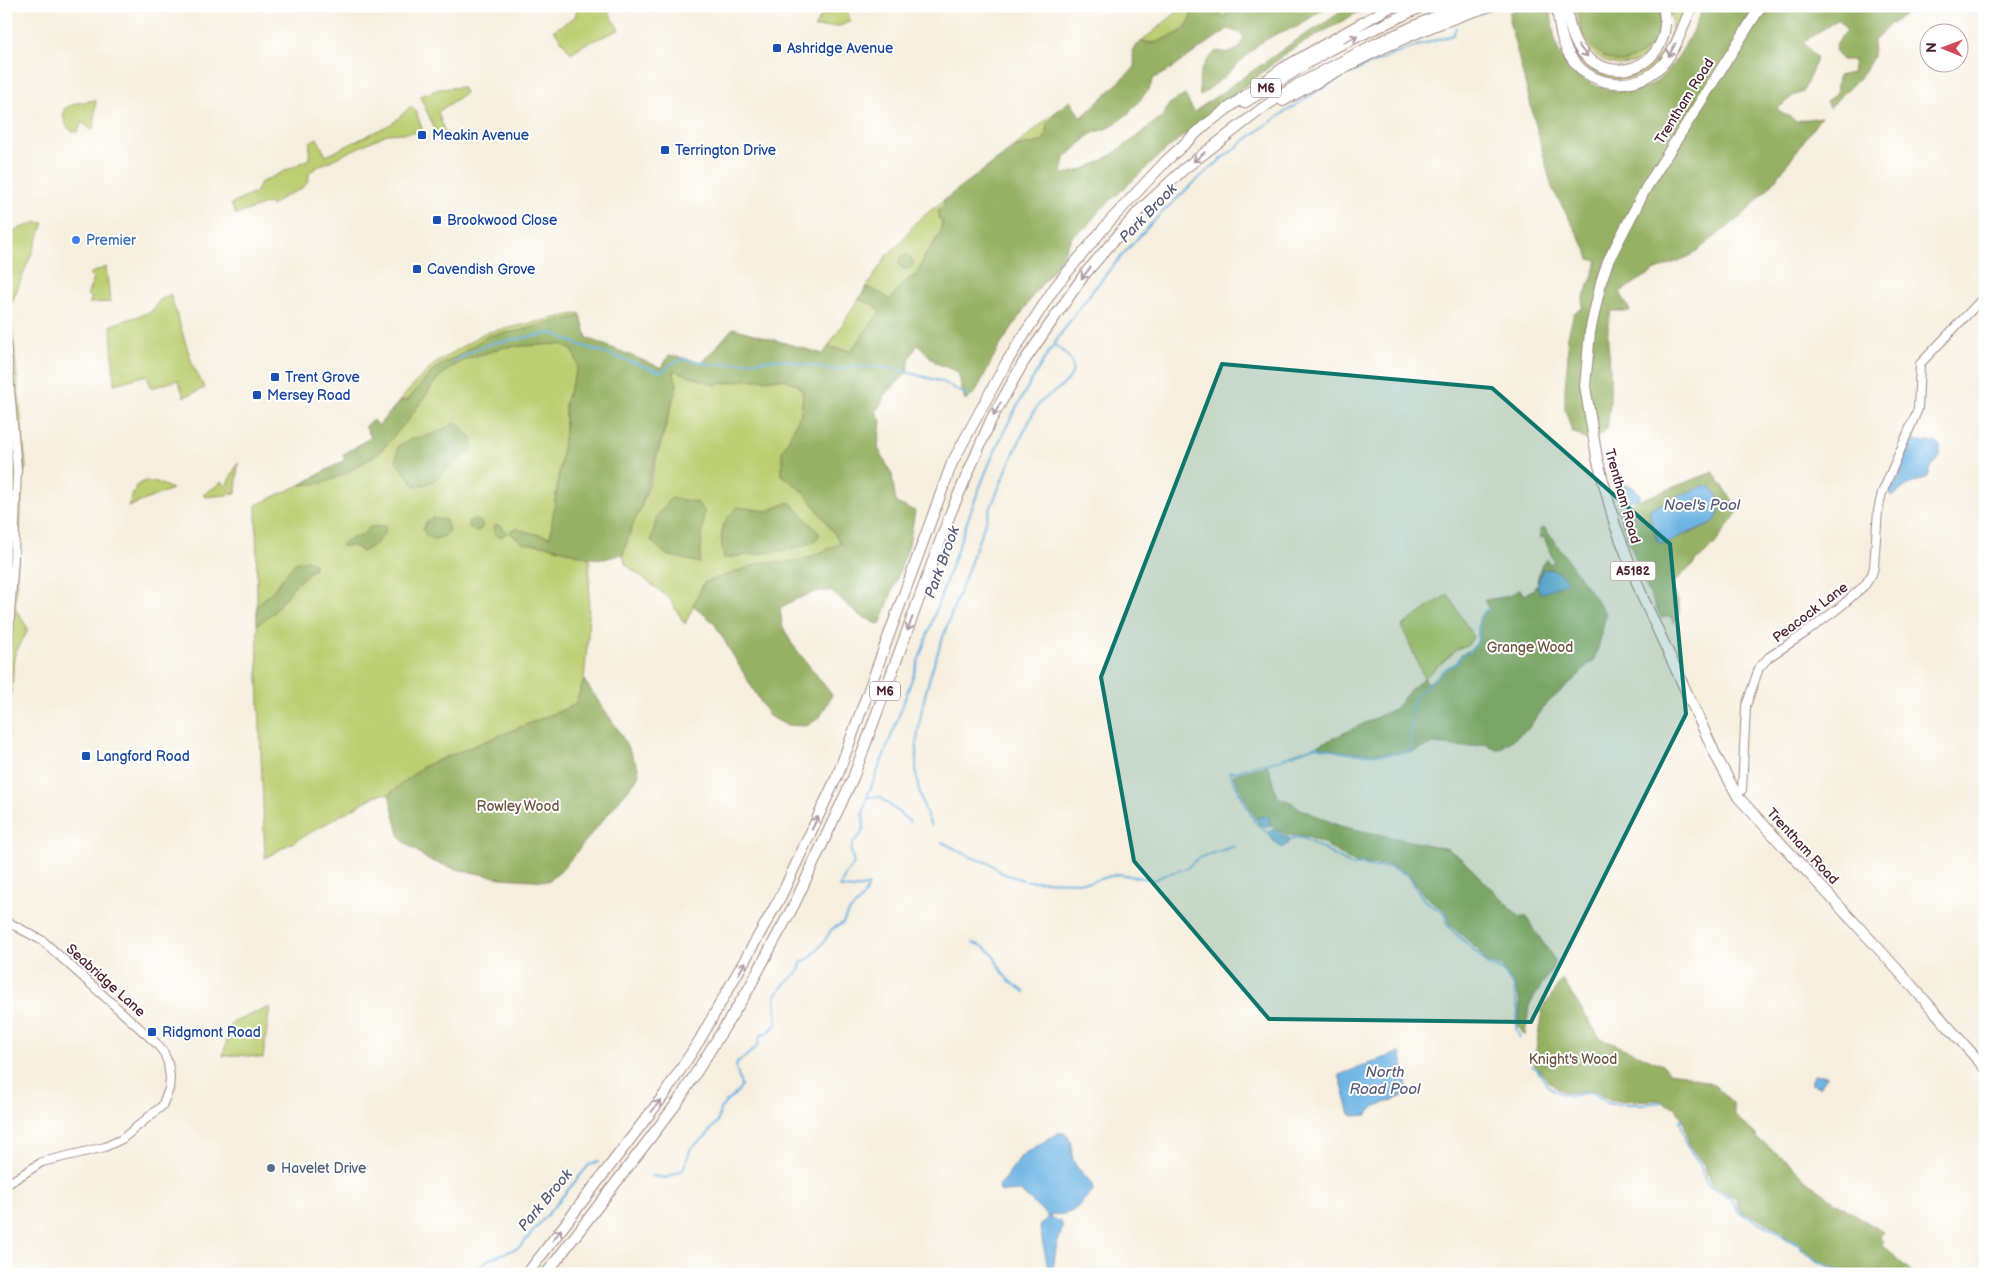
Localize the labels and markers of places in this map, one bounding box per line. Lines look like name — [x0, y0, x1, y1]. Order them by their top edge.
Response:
place label: Ashridge Avenue — [787, 40, 893, 57]
marker: Ashridge Avenue — [771, 42, 783, 54]
place label: Meakin Avenue — [432, 127, 529, 144]
marker: Meakin Avenue — [416, 129, 428, 141]
place label: Terrington Drive — [675, 142, 776, 159]
marker: Terrington Drive — [659, 144, 671, 156]
place label: Brookwood Close — [447, 212, 557, 229]
marker: Brookwood Close — [431, 214, 443, 226]
place label: Premier — [86, 232, 137, 249]
marker: Premier — [70, 234, 82, 246]
place label: Cavendish Grove — [427, 261, 535, 278]
marker: Cavendish Grove — [411, 263, 423, 275]
place label: Trent Grove — [285, 369, 360, 386]
marker: Trent Grove — [269, 371, 281, 383]
place label: Mersey Road — [267, 387, 351, 404]
marker: Mersey Road — [251, 389, 263, 401]
place label: Langford Road — [96, 748, 190, 765]
marker: Langford Road — [80, 750, 92, 762]
place label: Ridgmont Road — [162, 1024, 261, 1041]
marker: Ridgmont Road — [146, 1026, 158, 1038]
place label: Havelet Drive — [281, 1160, 366, 1177]
marker: Havelet Drive — [265, 1162, 277, 1174]

